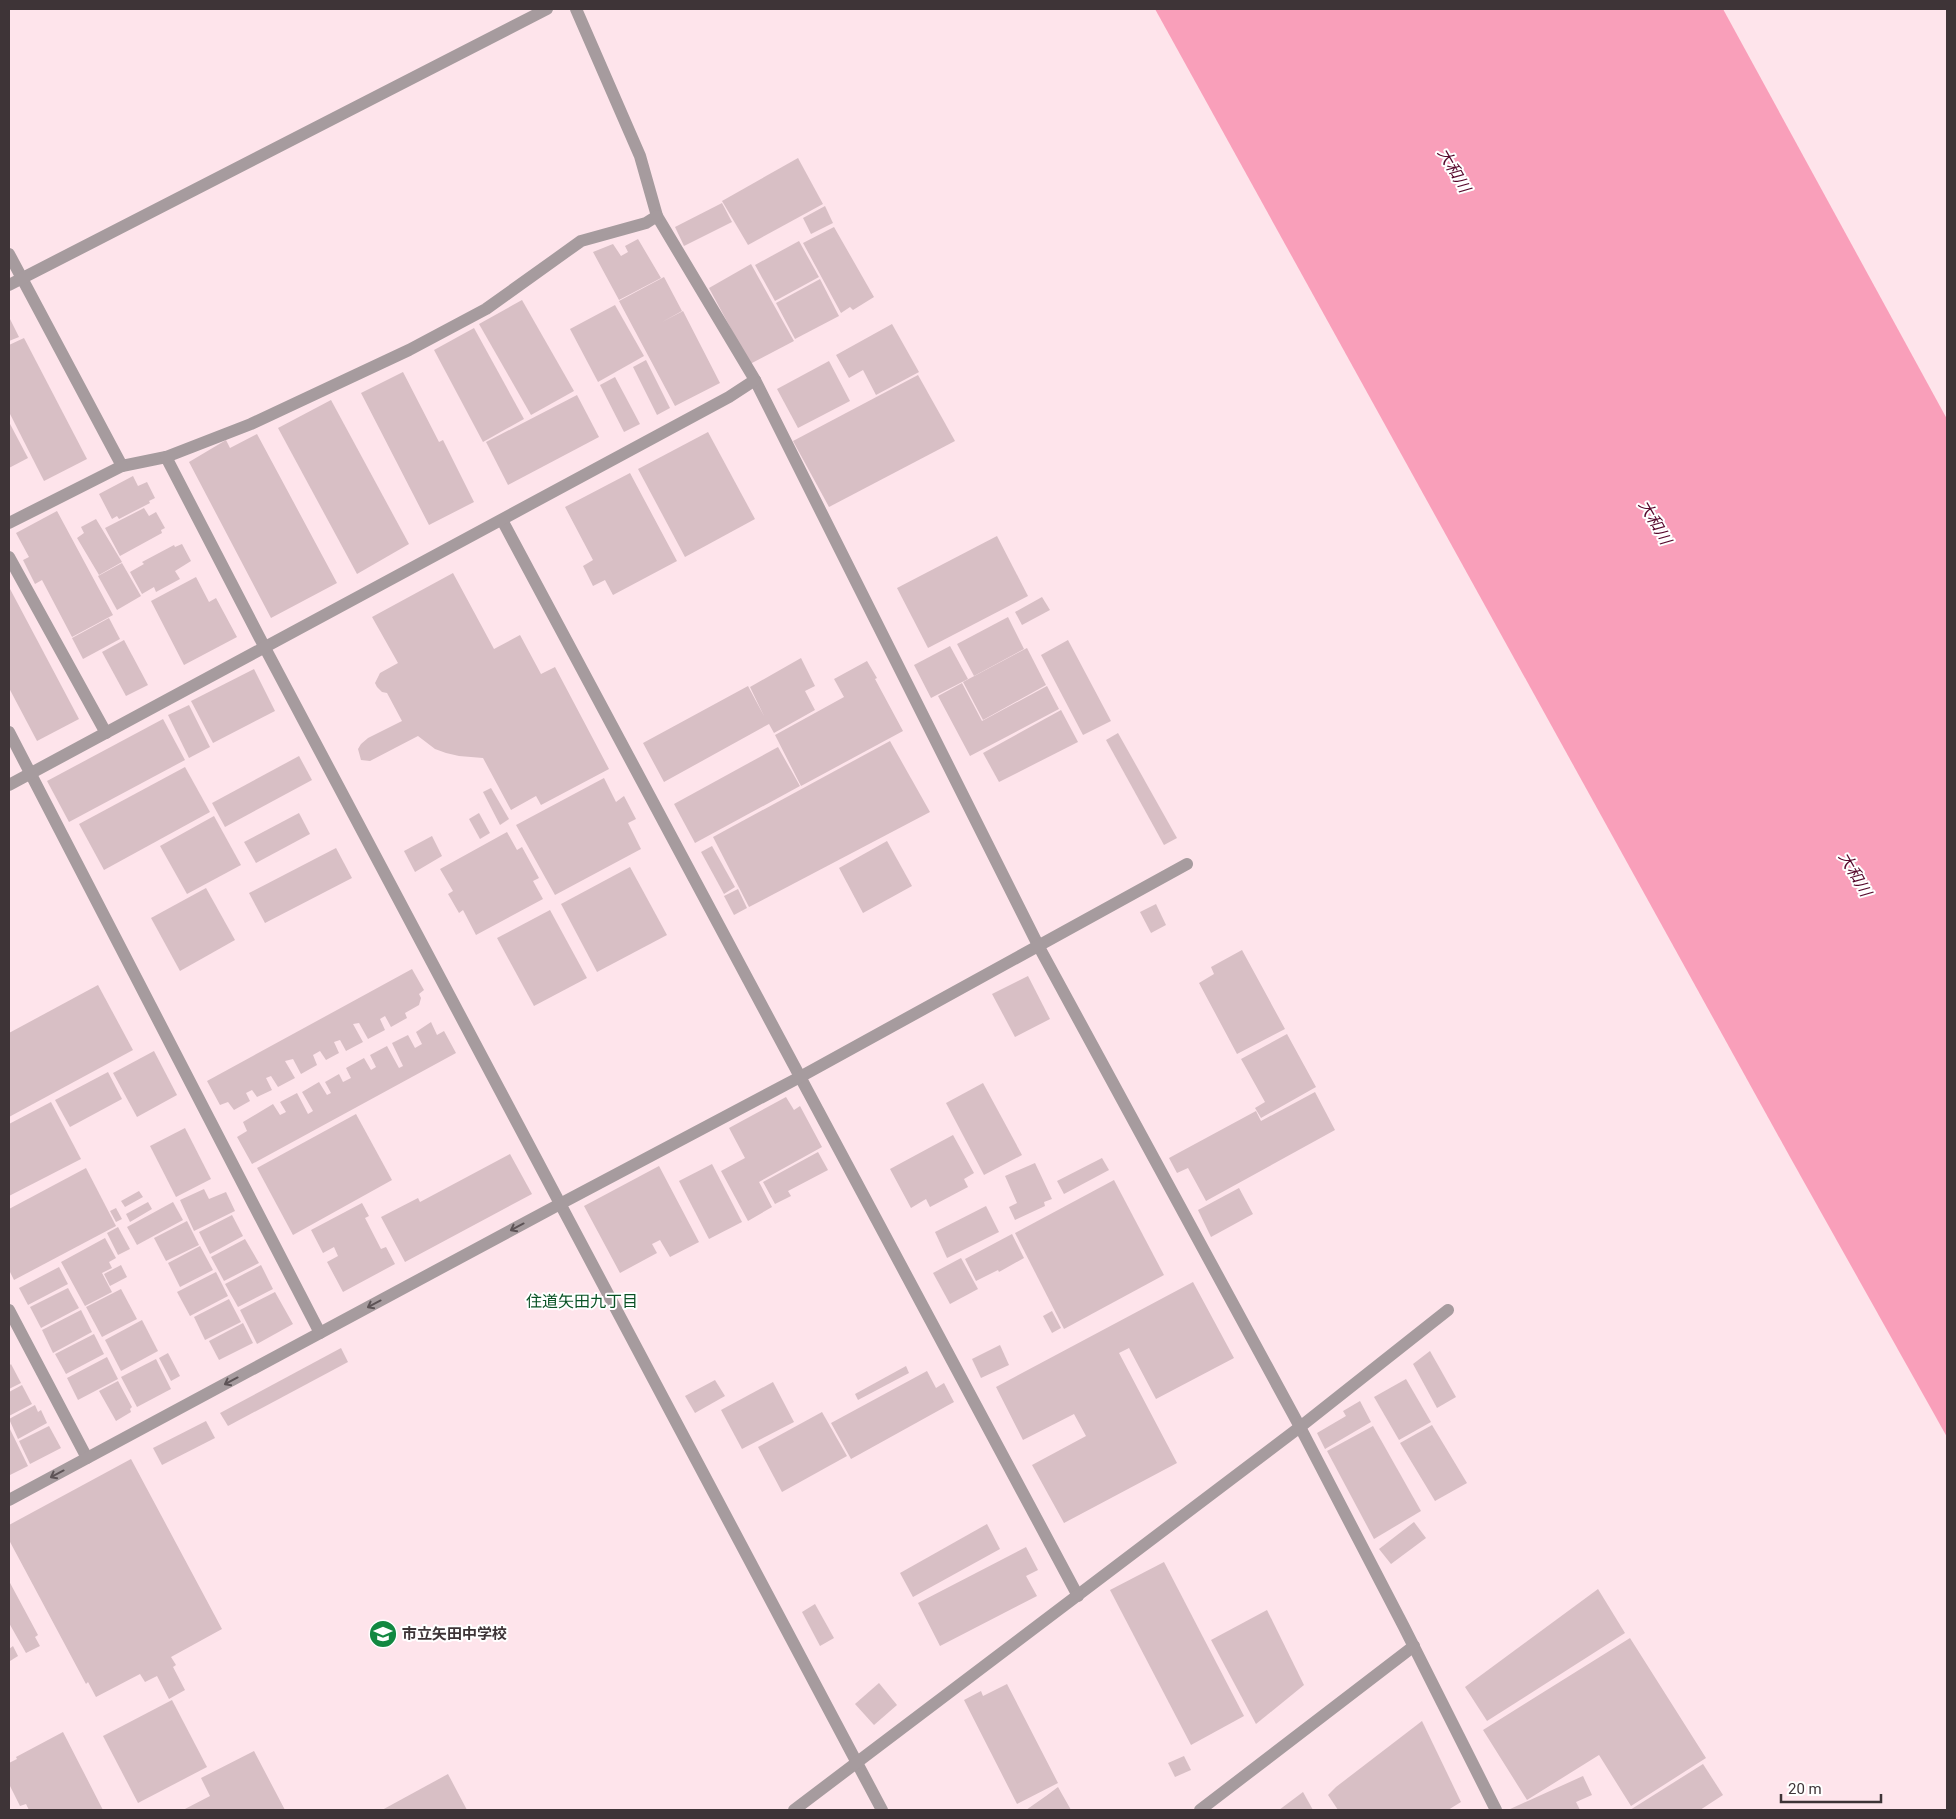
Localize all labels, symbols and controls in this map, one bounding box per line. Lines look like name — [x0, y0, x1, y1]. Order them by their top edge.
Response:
water label: 大和川 — [1434, 144, 1475, 197]
water label: 大和川 — [1635, 496, 1676, 549]
water label: 大和川 — [1835, 848, 1876, 901]
one-way arrow — [510, 1223, 525, 1232]
district label: 住道矢田九丁目 — [526, 1292, 638, 1311]
one-way arrow — [367, 1300, 382, 1309]
one-way arrow — [224, 1376, 238, 1386]
one-way arrow — [49, 1469, 64, 1479]
school or university icon: 市立矢田中学校 — [368, 1619, 398, 1649]
place label: 市立矢田中学校 — [402, 1625, 507, 1643]
scale bar — [1781, 1772, 1881, 1804]
text: 20 m — [1788, 1780, 1822, 1798]

